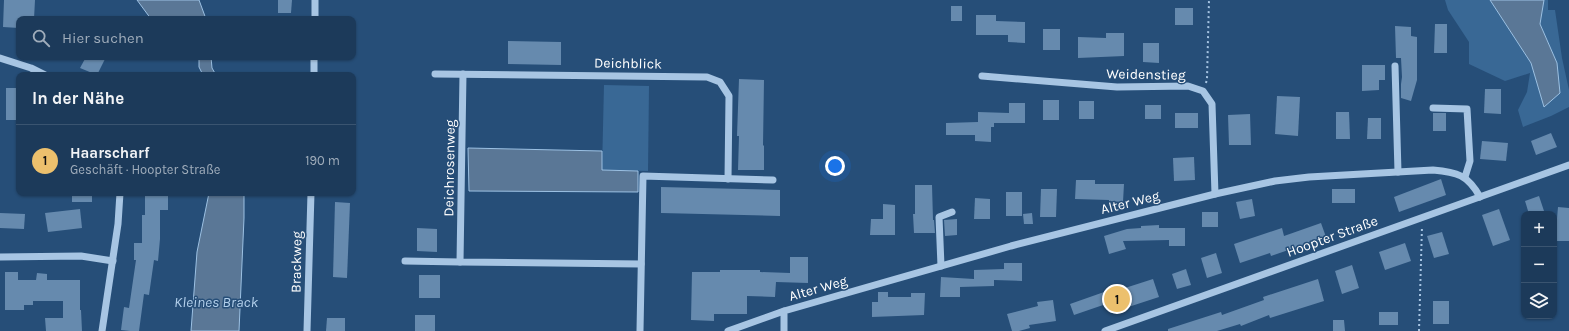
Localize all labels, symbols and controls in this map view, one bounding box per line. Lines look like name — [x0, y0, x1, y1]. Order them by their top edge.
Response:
search box — [16, 16, 356, 60]
icon: search — [30, 27, 52, 49]
text: Hier suchen — [62, 29, 144, 47]
street label: Deichblick — [594, 54, 662, 73]
street label: Weidenstieg — [1106, 65, 1186, 84]
text: In der Nähe — [32, 88, 124, 108]
street label: Deichrosenweg — [440, 119, 459, 217]
text: Haarscharf — [70, 144, 149, 162]
text: 1 — [43, 153, 47, 168]
text: 190 m — [305, 153, 340, 168]
your location — [825, 156, 845, 176]
text: Geschäft · Hoopter Straße — [70, 162, 221, 177]
street label: Alter Weg — [1099, 187, 1161, 218]
map controls — [1521, 211, 1557, 319]
button: + — [1521, 211, 1557, 247]
street label: Hoopter Straße — [1284, 212, 1380, 261]
street label: Brackweg — [287, 231, 306, 293]
button: − — [1521, 247, 1557, 283]
street label: Alter Weg — [787, 272, 849, 305]
button: layers — [1521, 283, 1557, 319]
pin: 1 — [1104, 284, 1130, 314]
water label: Kleines Brack — [174, 293, 258, 311]

